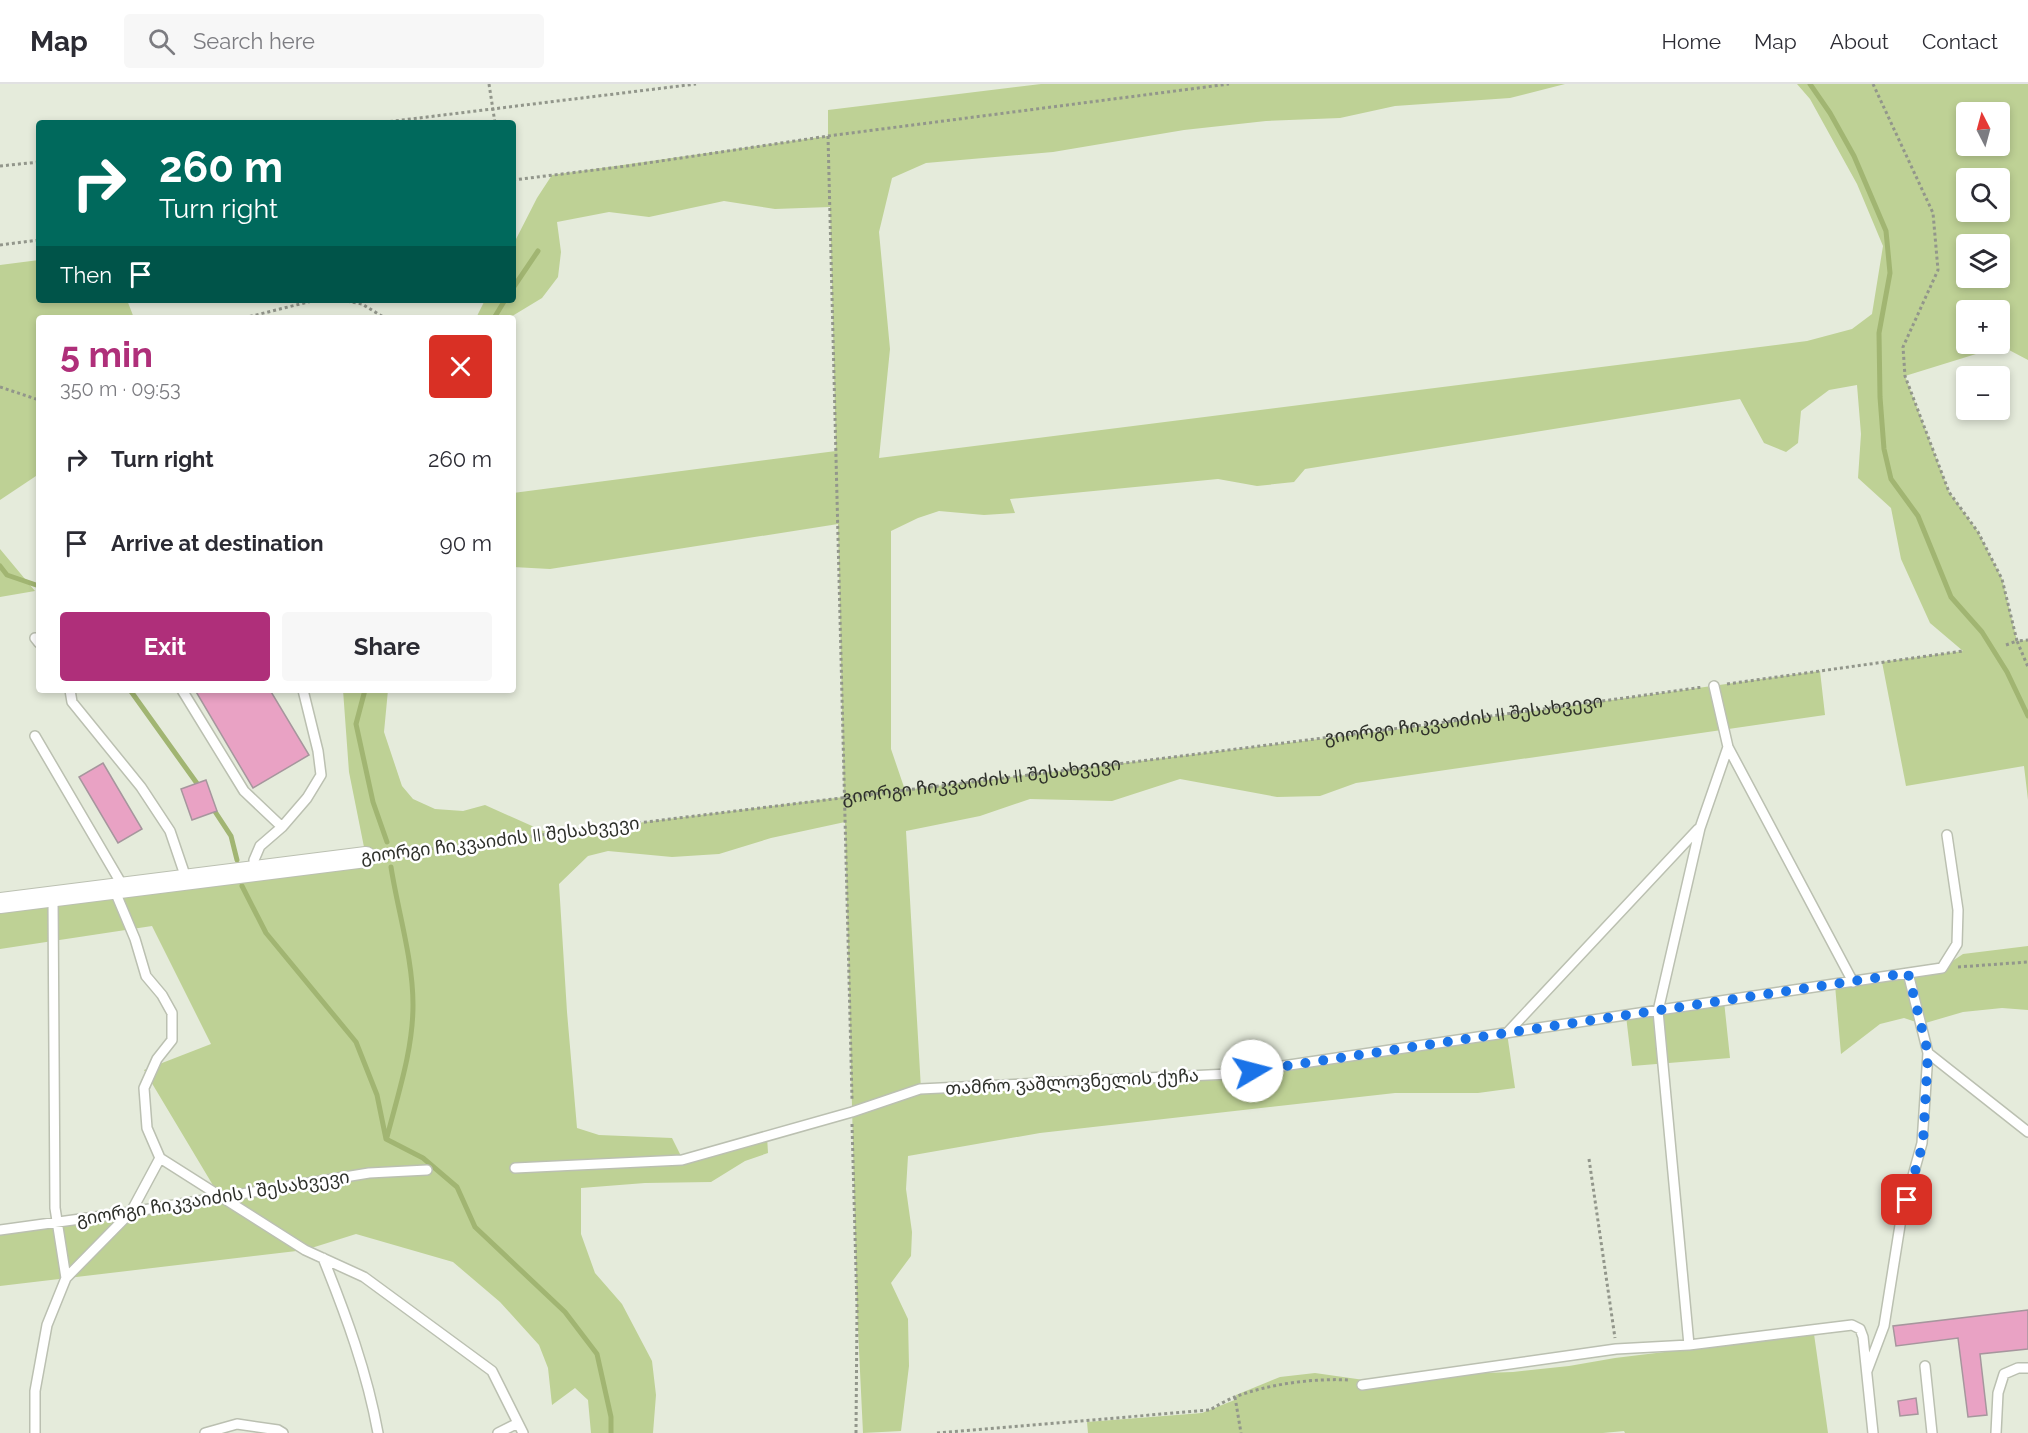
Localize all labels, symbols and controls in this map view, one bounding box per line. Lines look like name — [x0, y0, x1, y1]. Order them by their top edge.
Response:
search box — [124, 14, 544, 68]
text: Map — [30, 25, 88, 58]
icon: search — [145, 25, 178, 58]
text: Search here — [193, 28, 315, 54]
text: Home — [1662, 29, 1721, 54]
text: Map — [1754, 29, 1797, 54]
text: About — [1830, 29, 1889, 54]
text: Contact — [1922, 29, 1998, 54]
north arrow — [1956, 102, 2010, 156]
map controls — [1956, 102, 2010, 420]
text: 260 m — [159, 143, 283, 192]
icon: right — [60, 144, 138, 222]
button: search — [1956, 168, 2010, 222]
text: Turn right — [159, 193, 278, 224]
button: layers — [1956, 234, 2010, 288]
icon: arrive — [124, 258, 157, 291]
text: Then — [60, 262, 112, 288]
button: + — [1956, 300, 2010, 354]
text: 5 min — [60, 333, 153, 375]
button: close — [429, 335, 492, 398]
button: − — [1956, 366, 2010, 420]
text: 350 m · 09:53 — [60, 377, 181, 401]
icon: right — [60, 443, 93, 476]
text: Turn right — [111, 446, 214, 472]
text: 260 m — [428, 446, 492, 472]
icon: arrive — [60, 527, 93, 560]
text: Arrive at destination — [111, 530, 324, 556]
text: 90 m — [440, 530, 492, 556]
button: Exit — [60, 612, 270, 681]
button: Share — [282, 612, 492, 681]
street label: გიორგი ჩიკვაიძის II შესახვევი — [1323, 690, 1604, 749]
street label: გიორგი ჩიკვაიძის II შესახვევი — [841, 753, 1122, 809]
street label: გიორგი ჩიკვაიძის II შესახვევი — [359, 812, 641, 868]
position arrow — [1220, 1039, 1284, 1103]
street label: თამრო ვაშლოვნელის ქუჩა — [945, 1064, 1199, 1100]
street label: გიორგი ჩიკვაიძის I შესახვევი — [75, 1166, 351, 1230]
pin — [1881, 1174, 1932, 1225]
icon: arrive — [1890, 1183, 1923, 1216]

